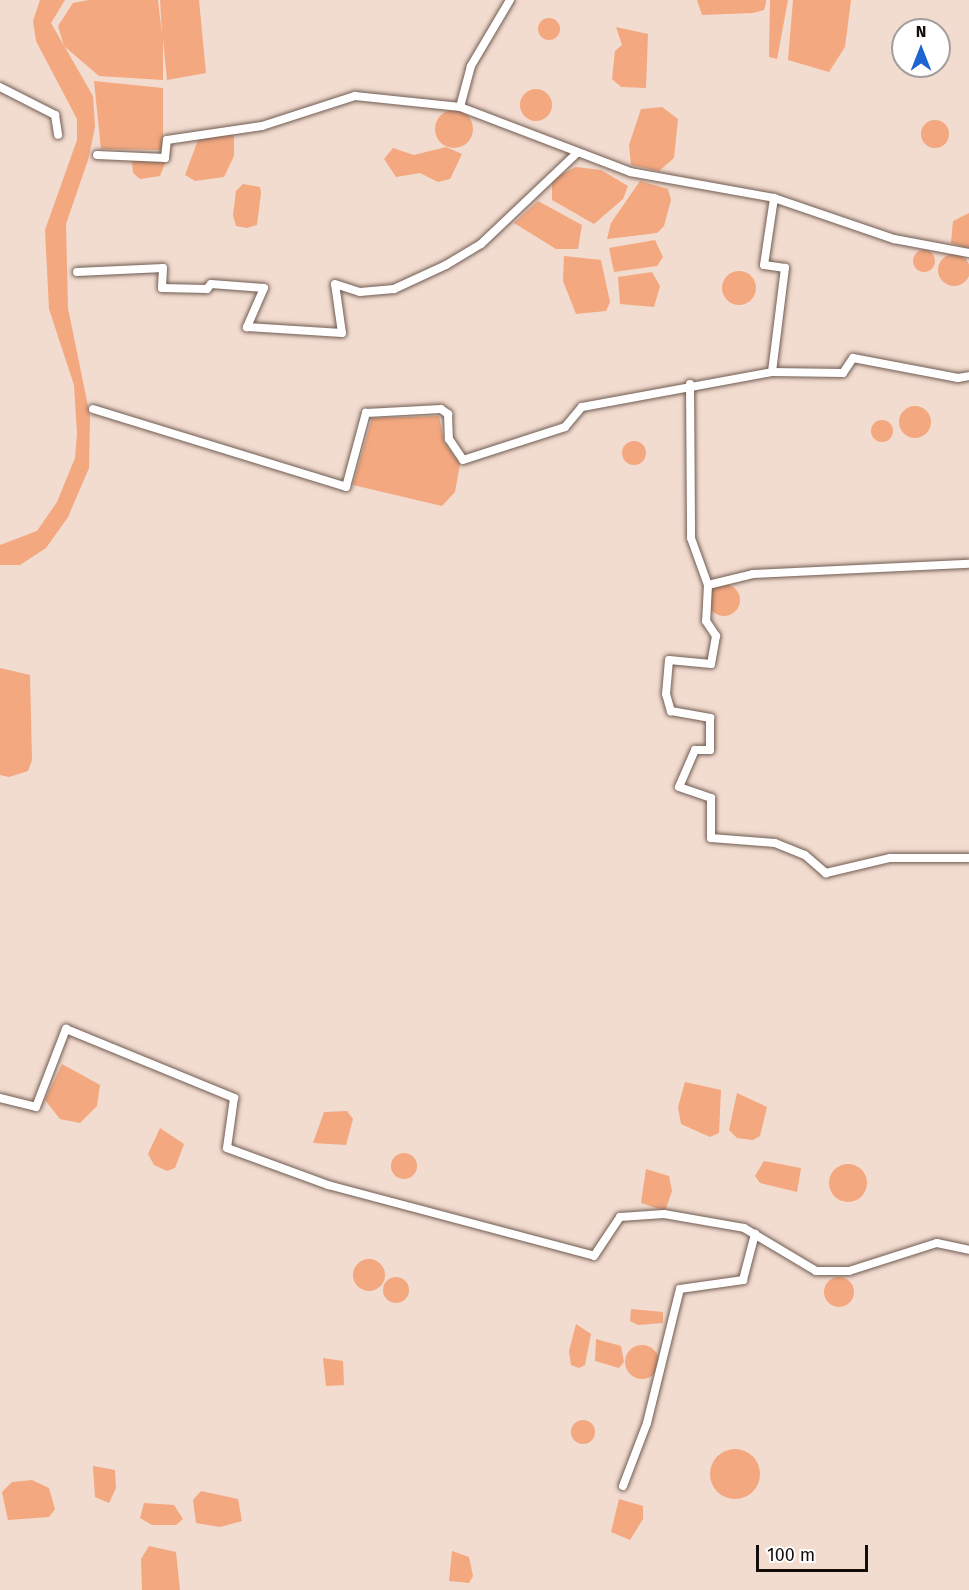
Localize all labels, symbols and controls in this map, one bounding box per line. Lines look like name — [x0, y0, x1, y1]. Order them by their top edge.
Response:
north arrow — [891, 18, 951, 78]
text: N — [916, 22, 926, 41]
scale bar — [759, 1533, 872, 1571]
text: 100 m — [767, 1544, 815, 1566]

